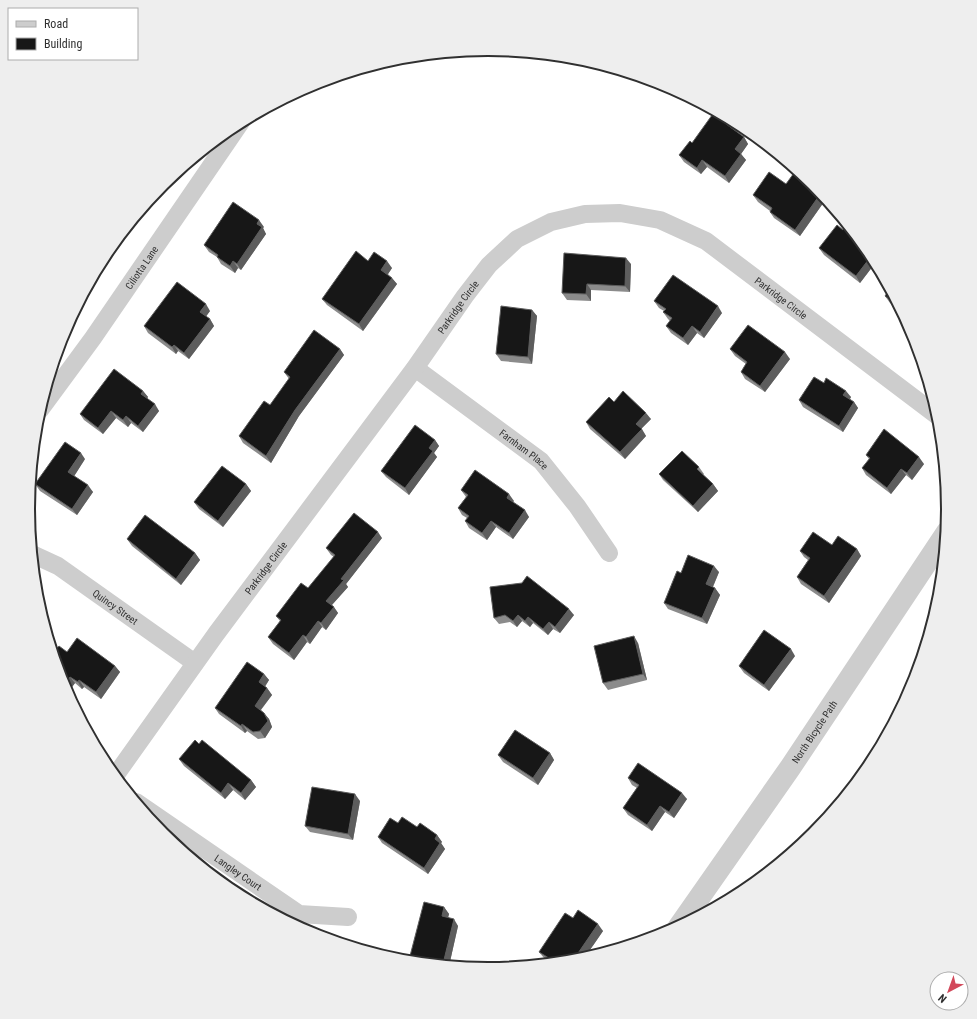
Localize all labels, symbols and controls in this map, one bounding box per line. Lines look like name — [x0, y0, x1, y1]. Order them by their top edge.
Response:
legend — [8, 8, 138, 60]
text: Road — [44, 17, 68, 31]
text: Building — [44, 37, 82, 51]
street label: Ciliotta Lane — [123, 244, 160, 291]
street label: Parkridge Circle — [753, 275, 810, 321]
street label: Parkridge Circle — [435, 278, 481, 336]
street label: Farnham Place — [498, 427, 551, 472]
street label: Parkridge Circle — [242, 539, 289, 596]
street label: Quincy Street — [91, 587, 140, 626]
street label: North Bicycle Path — [789, 698, 839, 765]
street label: Langley Court — [213, 852, 264, 892]
north arrow — [929, 971, 969, 1011]
text: N — [936, 991, 950, 1005]

